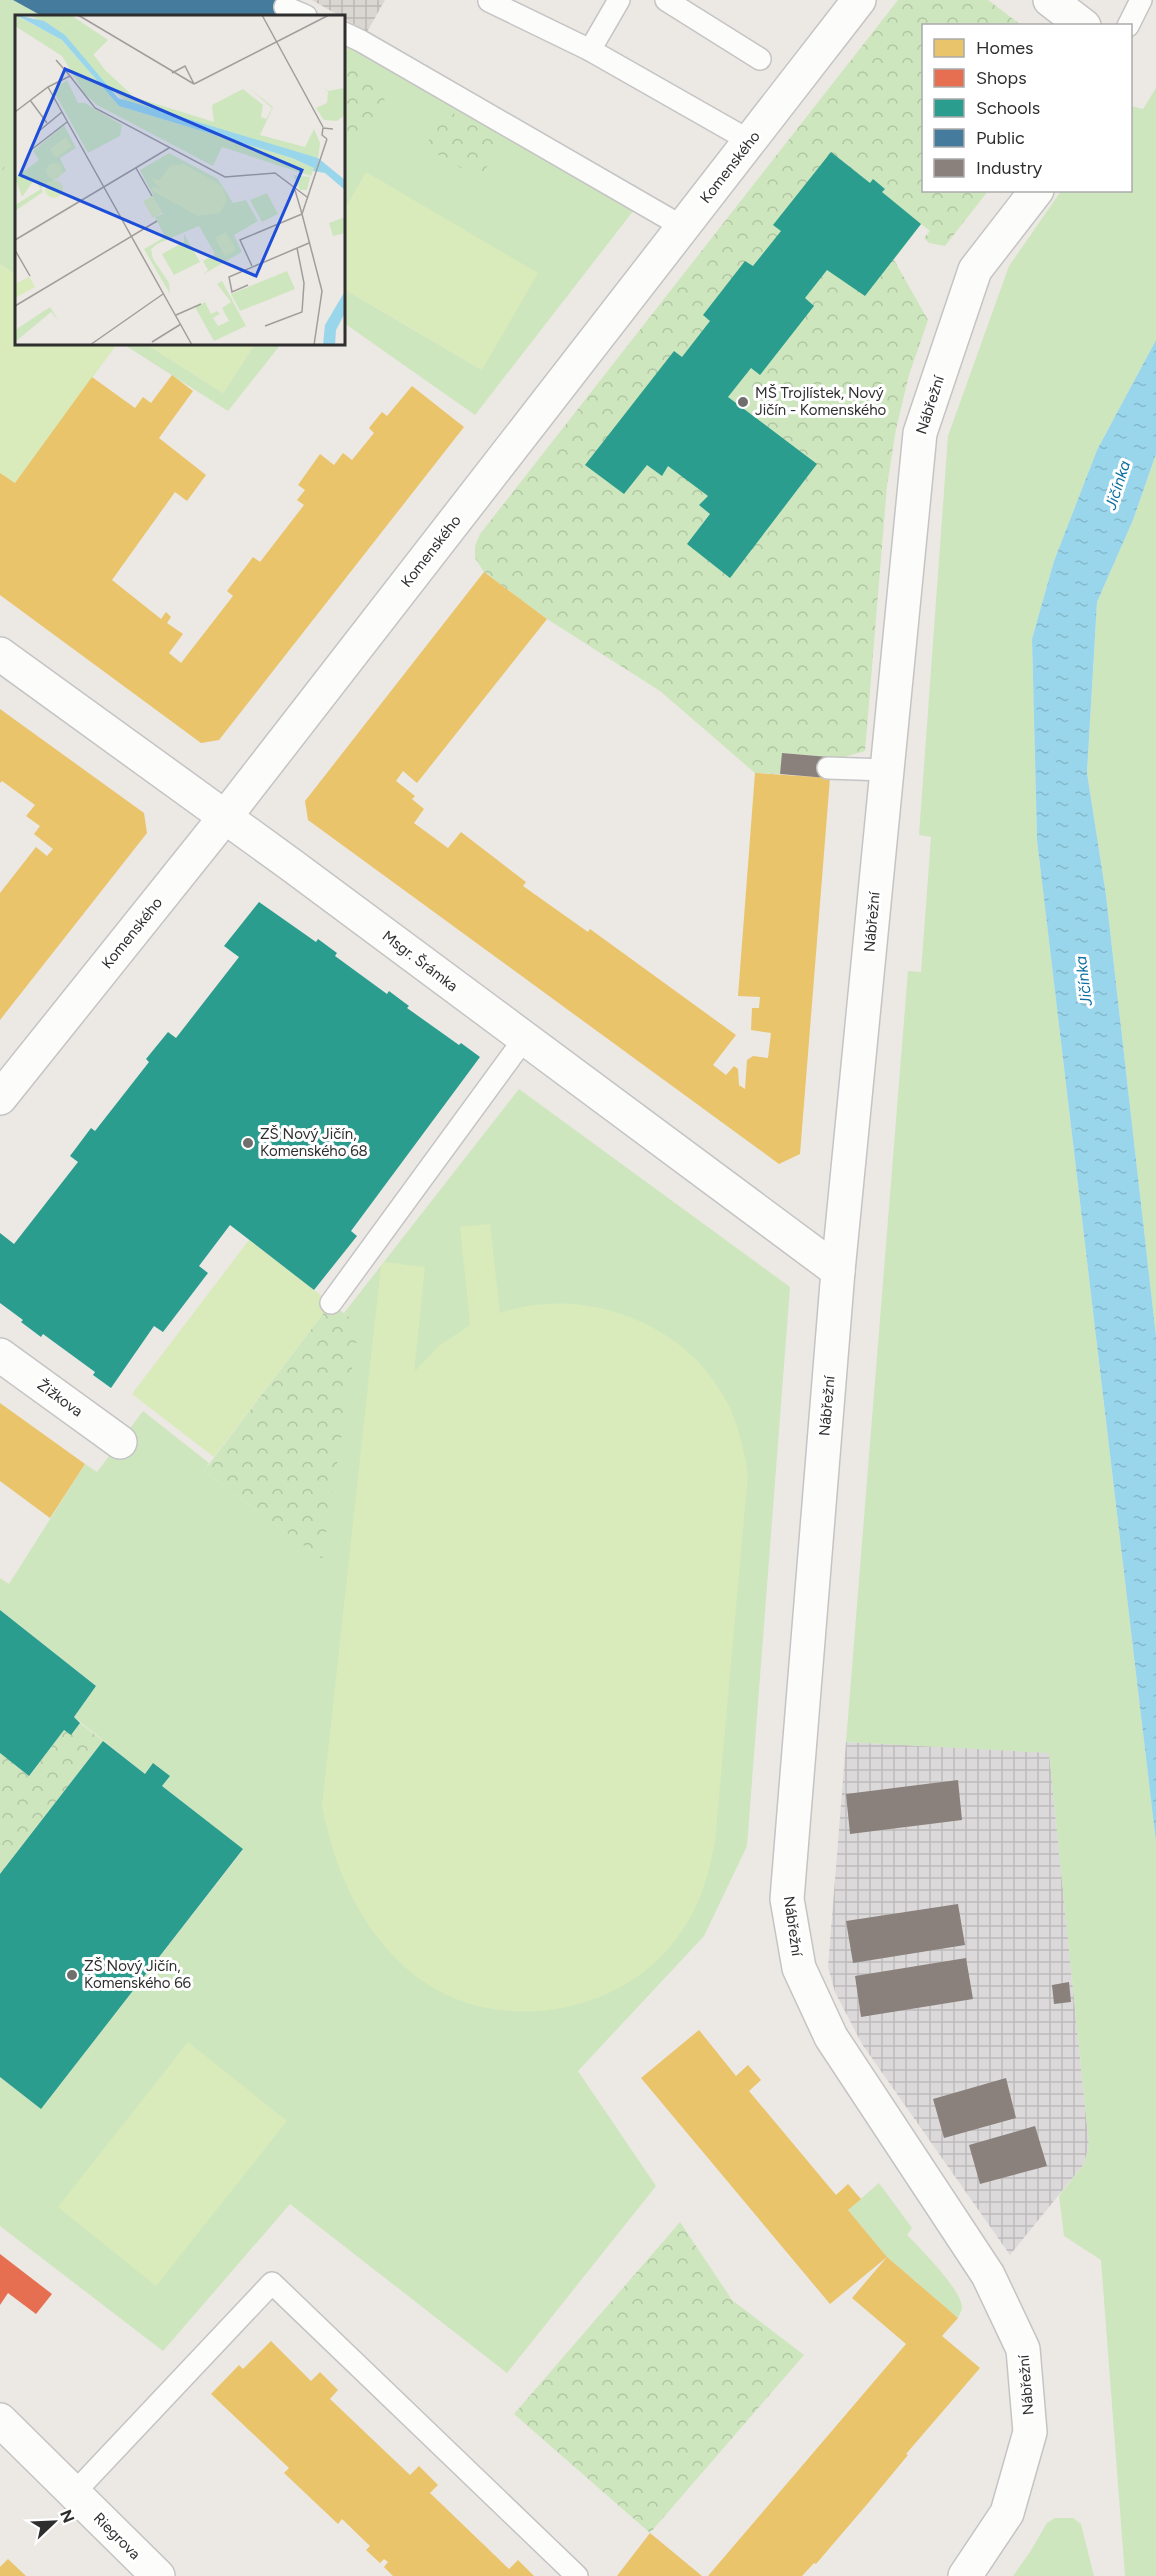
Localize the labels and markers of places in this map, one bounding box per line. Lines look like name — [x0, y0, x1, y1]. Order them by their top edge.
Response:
place label: MŠ Trojlístek, Nový Jičín - Komenského — [755, 384, 887, 419]
marker: MŠ Trojlístek, Nový Jičín - Komenského — [736, 395, 750, 409]
place label: ZŠ Nový Jičín, Komenského 68 — [260, 1125, 368, 1160]
marker: ZŠ Nový Jičín, Komenského 68 — [241, 1136, 255, 1150]
place label: ZŠ Nový Jičín, Komenského 66 — [84, 1957, 192, 1992]
marker: ZŠ Nový Jičín, Komenského 66 — [65, 1968, 79, 1982]

